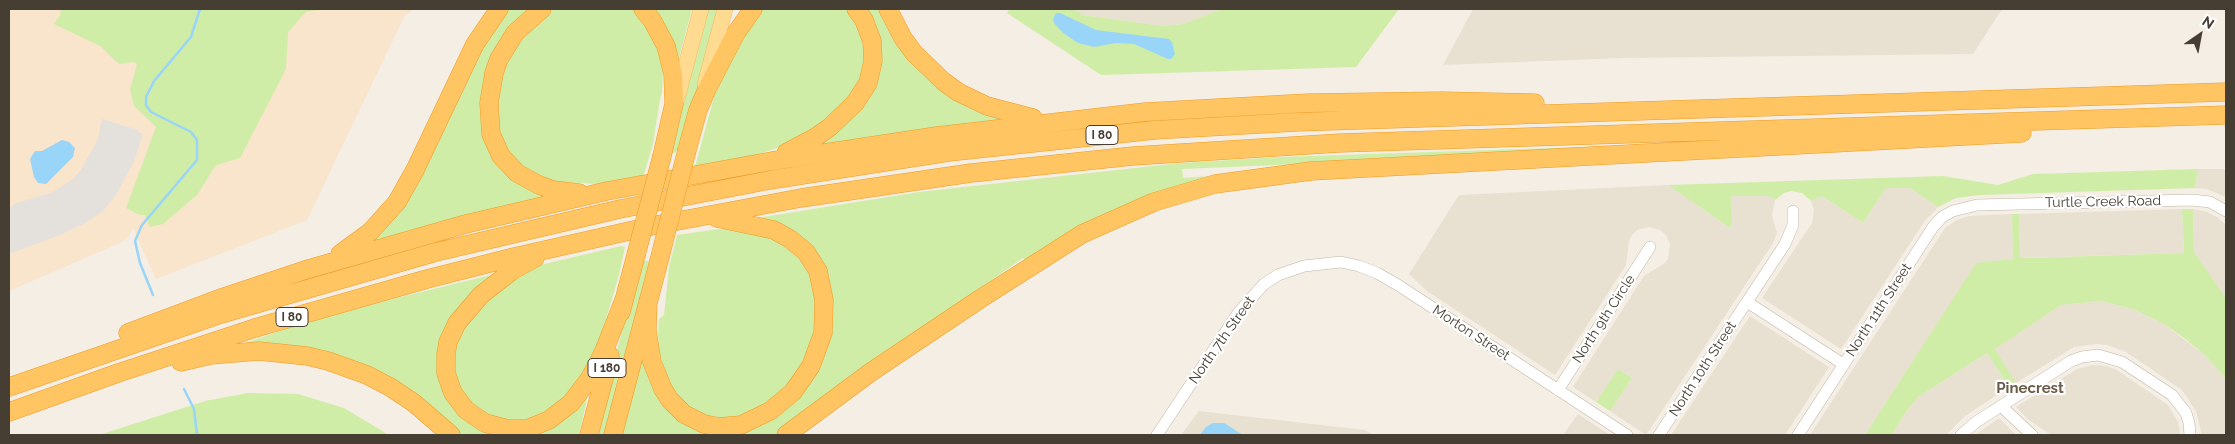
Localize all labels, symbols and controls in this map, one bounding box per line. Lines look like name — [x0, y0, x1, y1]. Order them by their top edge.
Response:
north arrow — [2175, 10, 2225, 60]
text: N — [2199, 13, 2217, 32]
road number: I 80 — [1086, 126, 1118, 144]
street label: Turtle Creek Road — [2045, 193, 2161, 211]
street label: North 11th Street — [1843, 260, 1915, 360]
street label: North 9th Circle — [1569, 272, 1639, 366]
street label: North 7th Street — [1186, 293, 1258, 387]
street label: Morton Street — [1429, 302, 1513, 364]
road number: I 80 — [276, 308, 308, 326]
street label: North 10th Street — [1666, 318, 1740, 420]
road number: I 180 — [588, 358, 626, 378]
district label: Pinecrest — [1996, 379, 2064, 397]

